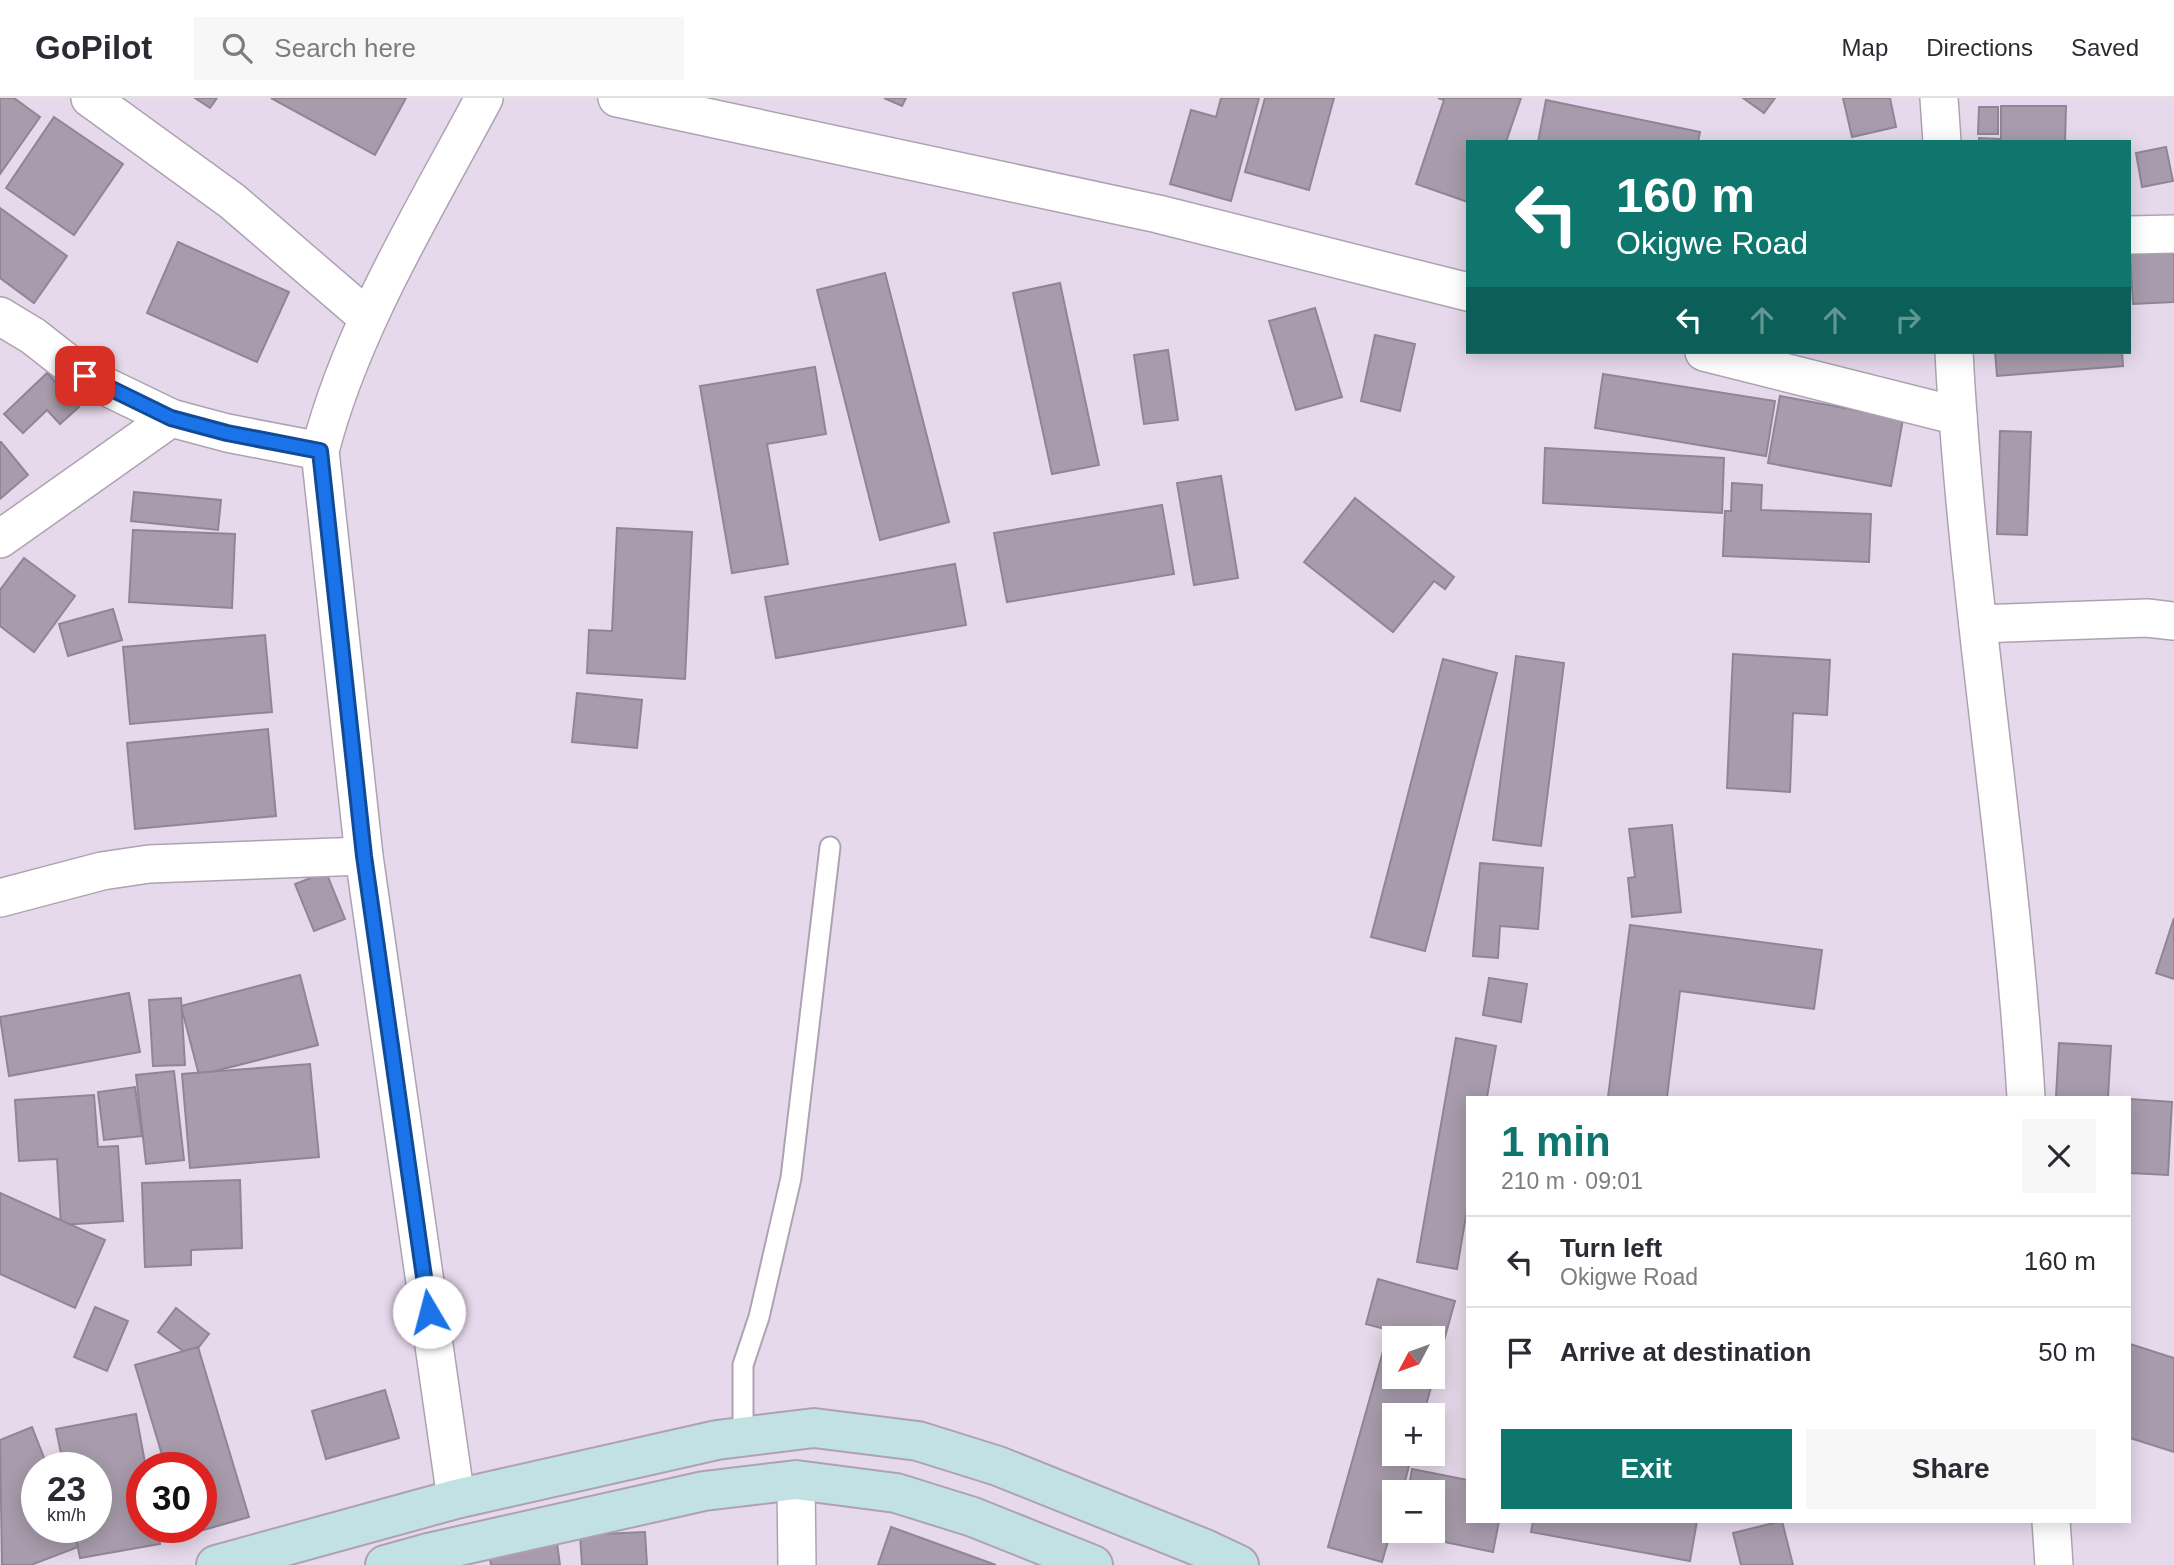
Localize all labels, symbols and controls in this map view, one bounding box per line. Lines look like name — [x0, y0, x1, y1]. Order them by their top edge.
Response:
search box — [194, 17, 684, 80]
text: GoPilot — [35, 29, 152, 66]
icon: search — [218, 29, 256, 67]
text: Search here — [274, 33, 416, 63]
text: Map — [1842, 34, 1888, 61]
text: Directions — [1926, 34, 2033, 61]
text: Saved — [2071, 34, 2139, 61]
icon: left — [1501, 168, 1592, 259]
text: 160 m — [1616, 168, 1755, 222]
text: Okigwe Road — [1616, 225, 1808, 261]
icon: left — [1670, 301, 1708, 339]
icon: ahead — [1743, 301, 1781, 339]
icon: ahead — [1816, 301, 1854, 339]
icon: right — [1889, 301, 1927, 339]
pin — [55, 346, 115, 406]
icon: arrive — [66, 357, 104, 395]
text: 1 min — [1501, 1118, 1611, 1165]
button: close — [2022, 1119, 2096, 1193]
text: 210 m · 09:01 — [1501, 1168, 1643, 1194]
text: Turn left — [1560, 1233, 1662, 1263]
icon: left — [1501, 1243, 1539, 1281]
text: 160 m — [2024, 1246, 2096, 1276]
text: Okigwe Road — [1560, 1264, 1698, 1290]
position arrow — [392, 1275, 466, 1349]
north arrow — [1382, 1326, 1446, 1390]
map controls — [1382, 1326, 1445, 1543]
icon: arrive — [1501, 1334, 1539, 1372]
text: Arrive at destination — [1560, 1337, 1811, 1367]
text: 50 m — [2038, 1337, 2096, 1367]
button: + — [1382, 1403, 1445, 1466]
button: Exit — [1501, 1429, 1792, 1509]
button: Share — [1806, 1429, 2096, 1509]
speed limit sign: 30 — [126, 1452, 217, 1543]
text: 23 — [47, 1469, 86, 1508]
button: − — [1382, 1480, 1445, 1543]
text: km/h — [47, 1505, 86, 1525]

